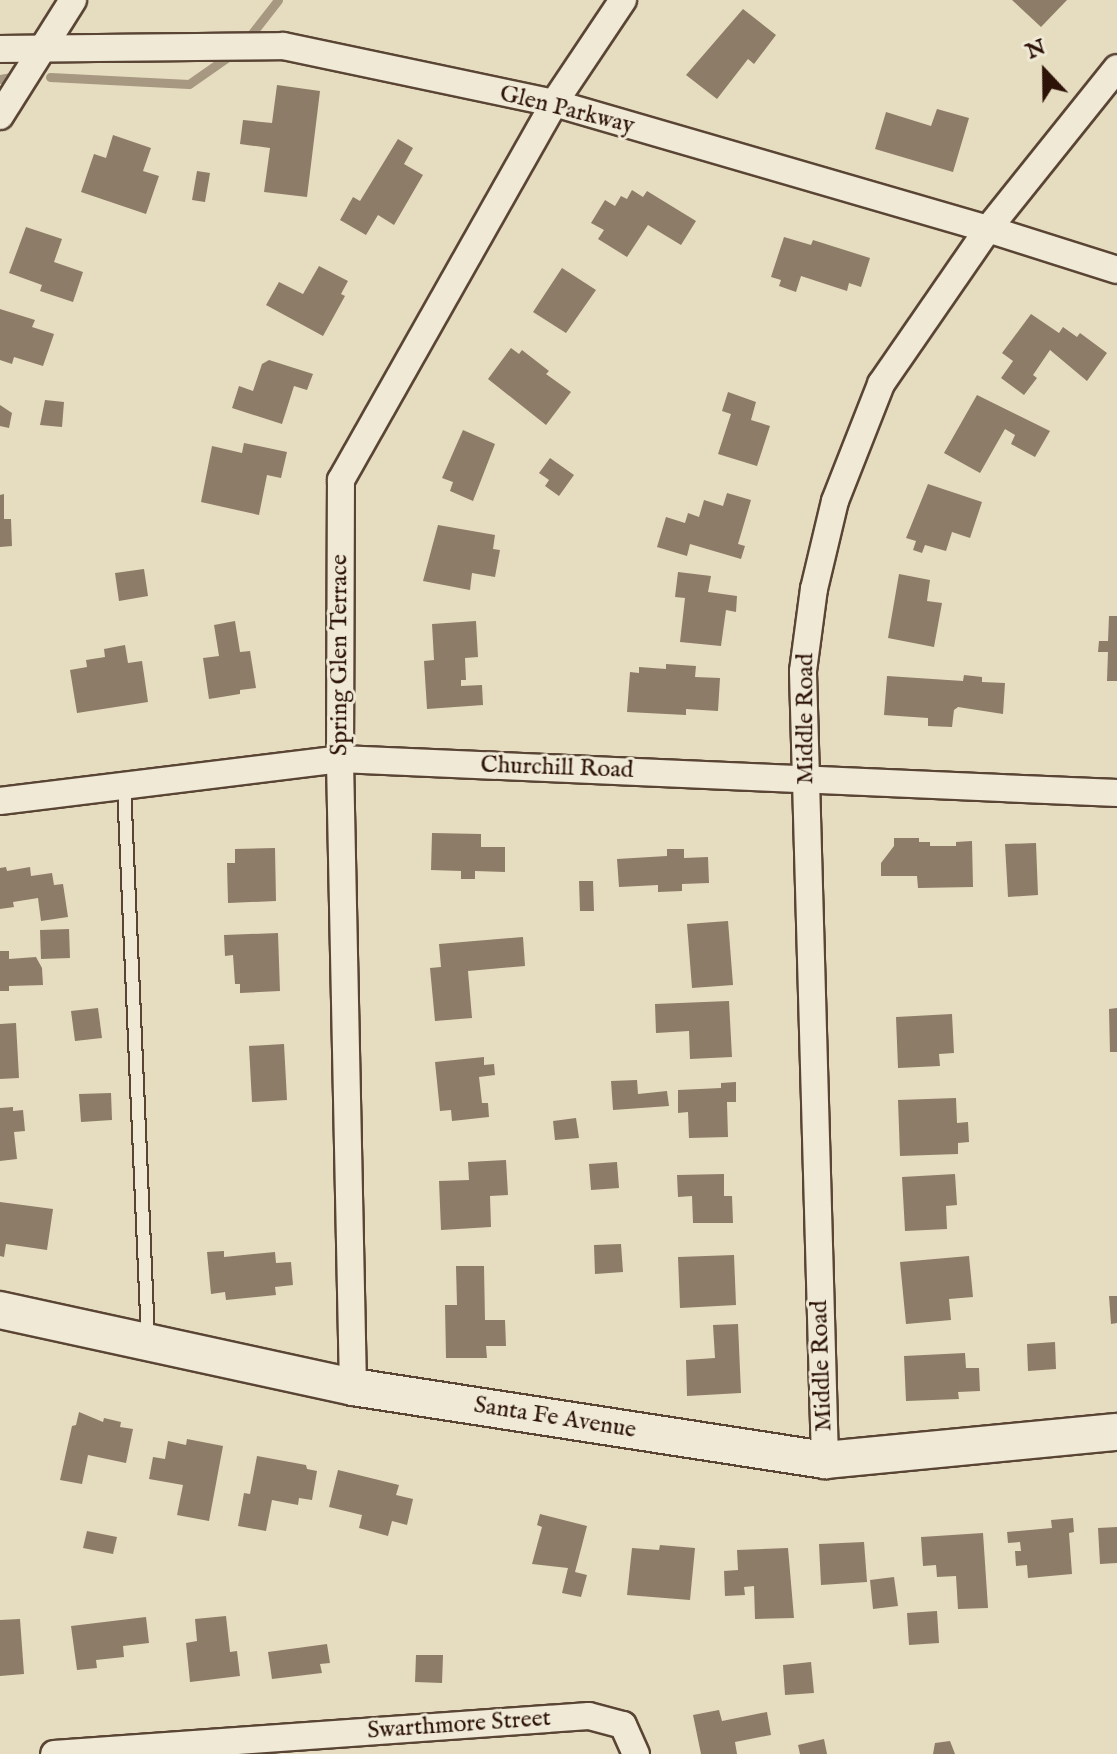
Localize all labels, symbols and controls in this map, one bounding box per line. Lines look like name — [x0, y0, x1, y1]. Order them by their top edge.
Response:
north arrow — [1005, 32, 1085, 112]
text: N — [1022, 33, 1050, 66]
street label: Glen Parkway — [497, 79, 637, 141]
street label: Spring Glen Terrace — [326, 554, 354, 756]
street label: Middle Road — [792, 653, 820, 785]
street label: Churchill Road — [480, 751, 634, 785]
street label: Middle Road — [805, 1300, 839, 1432]
street label: Santa Fe Avenue — [472, 1391, 638, 1445]
street label: Swarthmore Street — [366, 1704, 552, 1746]

